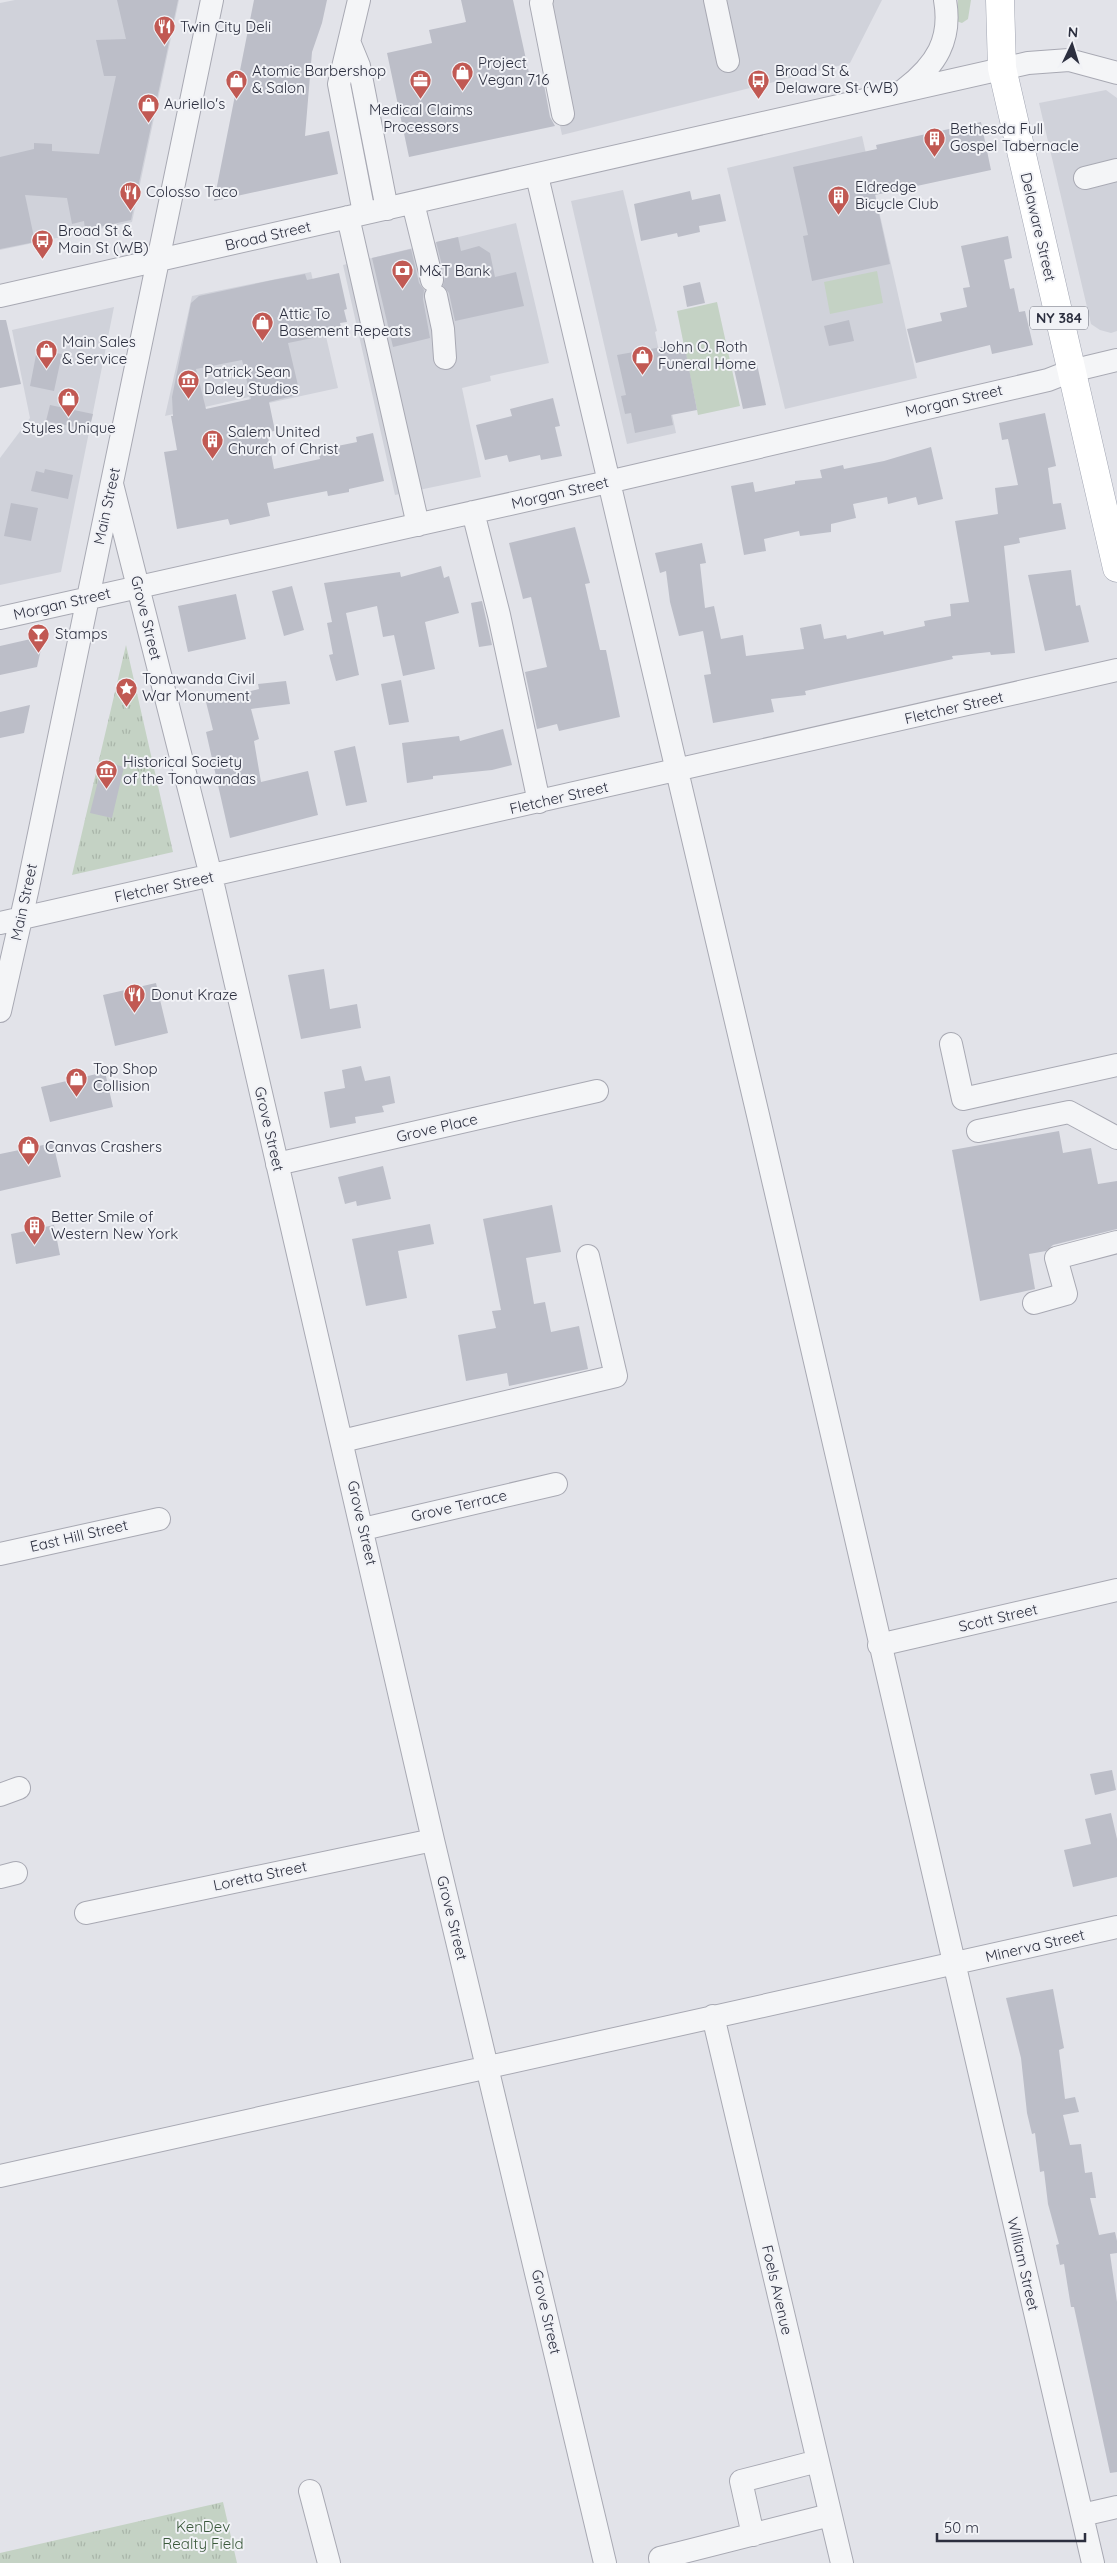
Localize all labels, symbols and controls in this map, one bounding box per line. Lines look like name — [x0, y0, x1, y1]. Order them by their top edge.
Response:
restaurant icon: Twin City Deli — [152, 15, 176, 46]
place label: Twin City Deli — [180, 17, 271, 36]
north arrow — [1047, 20, 1097, 70]
text: N — [1067, 23, 1079, 41]
place label: Project Vegan 716 — [478, 53, 549, 89]
shop icon: Project Vegan 716 — [450, 60, 474, 91]
place label: Atomic Barbershop & Salon — [252, 61, 386, 97]
place label: Broad St & Delaware St (WB) — [775, 61, 898, 97]
shop icon: Atomic Barbershop & Salon — [224, 68, 248, 99]
bus stop icon: Broad St & Delaware St (WB) — [747, 68, 771, 99]
office icon: Medical Claims Processors — [409, 69, 433, 100]
shop icon: Auriello's — [136, 92, 160, 123]
place label: Auriello's — [164, 94, 225, 113]
place label: Medical Claims Processors — [369, 100, 473, 136]
place label: Bethesda Full Gospel Tabernacle — [950, 119, 1079, 155]
building icon: Bethesda Full Gospel Tabernacle — [922, 126, 946, 157]
street label: Delaware Street — [1017, 171, 1060, 283]
place label: Eldredge Bicycle Club — [855, 177, 939, 213]
restaurant icon: Colosso Taco — [118, 180, 142, 211]
place label: Colosso Taco — [146, 182, 238, 201]
building icon: Eldredge Bicycle Club — [827, 184, 851, 215]
street label: Broad Street — [223, 216, 313, 255]
place label: Broad St & Main St (WB) — [58, 221, 149, 257]
bus stop icon: Broad St & Main St (WB) — [30, 228, 54, 259]
bank icon: M&T Bank — [391, 259, 415, 290]
place label: M&T Bank — [419, 261, 490, 280]
place label: Attic To Basement Repeats — [279, 304, 411, 340]
road number: NY 384 — [1030, 306, 1088, 330]
shop icon: Attic To Basement Repeats — [251, 311, 275, 342]
place label: Main Sales & Service — [62, 332, 136, 368]
place label: John O. Roth Funeral Home — [658, 337, 756, 373]
shop icon: Main Sales & Service — [34, 339, 58, 370]
shop icon: John O. Roth Funeral Home — [630, 344, 654, 375]
place label: Patrick Sean Daley Studios — [204, 362, 299, 398]
museum icon: Patrick Sean Daley Studios — [176, 369, 200, 400]
street label: Morgan Street — [903, 380, 1004, 421]
shop icon: Styles Unique — [57, 387, 81, 418]
place label: Styles Unique — [22, 418, 116, 437]
place label: Salem United Church of Christ — [228, 422, 339, 458]
building icon: Salem United Church of Christ — [200, 429, 224, 460]
street label: Main Street — [89, 466, 124, 546]
street label: Morgan Street — [509, 472, 610, 513]
street label: Grove Street — [127, 574, 166, 662]
street label: Morgan Street — [11, 583, 112, 624]
bar icon: Stamps — [27, 622, 51, 653]
place label: Stamps — [55, 624, 107, 643]
place label: Tonawanda Civil War Monument — [142, 669, 255, 705]
place icon: Tonawanda Civil War Monument — [114, 676, 138, 707]
street label: Fletcher Street — [903, 687, 1005, 728]
place label: Historical Society of the Tonawandas — [123, 752, 256, 788]
museum icon: Historical Society of the Tonawandas — [95, 759, 119, 790]
street label: Fletcher Street — [508, 777, 610, 818]
street label: Main Street — [6, 862, 41, 942]
street label: Fletcher Street — [113, 867, 215, 906]
restaurant icon: Donut Kraze — [123, 983, 147, 1014]
place label: Donut Kraze — [151, 985, 238, 1004]
place label: Top Shop Collision — [93, 1059, 158, 1095]
shop icon: Top Shop Collision — [65, 1066, 89, 1097]
street label: Grove Street — [251, 1085, 288, 1173]
street label: Grove Place — [394, 1109, 479, 1146]
shop icon: Canvas Crashers — [17, 1135, 41, 1166]
place label: Canvas Crashers — [45, 1137, 162, 1156]
place label: Better Smile of Western New York — [51, 1207, 178, 1243]
building icon: Better Smile of Western New York — [23, 1214, 47, 1245]
street label: Grove Street — [344, 1479, 381, 1567]
street label: Grove Terrace — [409, 1485, 509, 1526]
street label: East Hill Street — [28, 1515, 130, 1556]
street label: Scott Street — [957, 1599, 1039, 1636]
street label: Loretta Street — [211, 1856, 308, 1895]
street label: Grove Street — [433, 1874, 472, 1962]
street label: Minerva Street — [983, 1925, 1086, 1966]
street label: William Street — [1003, 2215, 1044, 2313]
street label: Foels Avenue — [758, 2243, 797, 2337]
street label: Grove Street — [528, 2268, 565, 2356]
scale bar — [937, 2510, 1084, 2542]
park label: KenDev Realty Field — [162, 2517, 244, 2553]
text: 50 m — [944, 2518, 979, 2537]

